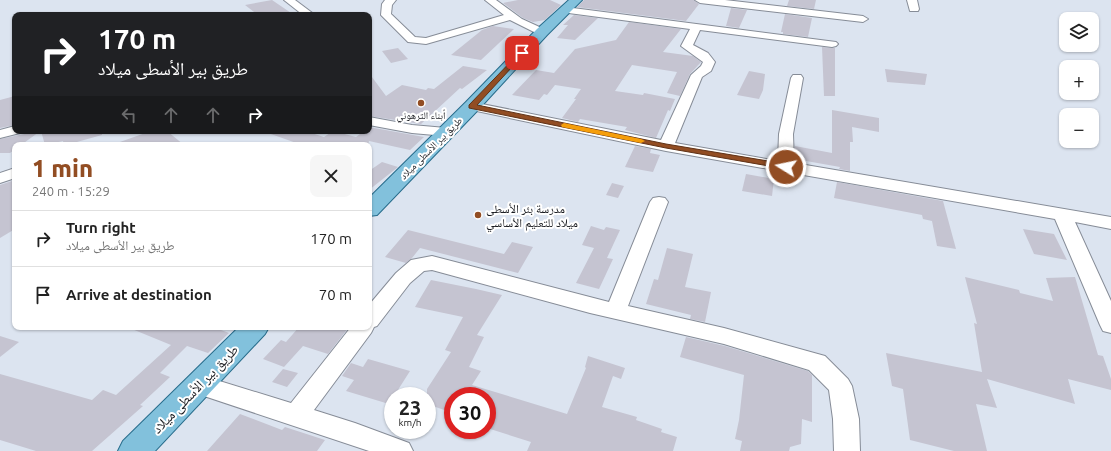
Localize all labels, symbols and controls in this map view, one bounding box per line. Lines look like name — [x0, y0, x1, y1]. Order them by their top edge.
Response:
map controls — [1059, 12, 1099, 148]
button: layers — [1059, 12, 1099, 52]
text: 170 m — [98, 23, 176, 54]
icon: right — [32, 28, 84, 80]
pin — [505, 36, 539, 70]
icon: arrive — [511, 42, 533, 64]
text: طريق بير الأسطى ميلاد — [98, 58, 248, 78]
button: + — [1059, 60, 1099, 100]
marker: أبناء الترهوني — [416, 98, 426, 108]
icon: left — [118, 104, 140, 126]
icon: ahead — [160, 104, 182, 126]
icon: ahead — [202, 104, 224, 126]
icon: right — [244, 104, 266, 126]
button: − — [1059, 108, 1099, 148]
place label: أبناء الترهوني — [397, 109, 445, 123]
street label: طريق بير الأسطى ميلاد — [398, 114, 465, 182]
position arrow — [765, 146, 807, 188]
text: 1 min — [32, 155, 93, 182]
button: close — [310, 155, 352, 197]
text: 240 m · 15:29 — [32, 184, 110, 198]
place label: مدرسة بئر الأسطى ميلاد للتعليم الأساسي — [486, 202, 578, 233]
marker: مدرسة بئر الأسطى ميلاد للتعليم الأساسي — [473, 210, 483, 220]
text: Turn right — [66, 219, 136, 236]
icon: right — [32, 228, 54, 250]
text: 170 m — [310, 230, 352, 247]
text: طريق بير الأسطى ميلاد — [66, 238, 175, 252]
icon: arrive — [32, 284, 54, 306]
text: Arrive at destination — [66, 286, 212, 303]
text: 70 m — [319, 286, 352, 303]
street label: طريق بير الأسطى ميلاد — [149, 341, 243, 438]
speed limit sign: 30 — [444, 387, 496, 439]
text: 23 — [399, 396, 421, 419]
text: km/h — [398, 417, 422, 428]

